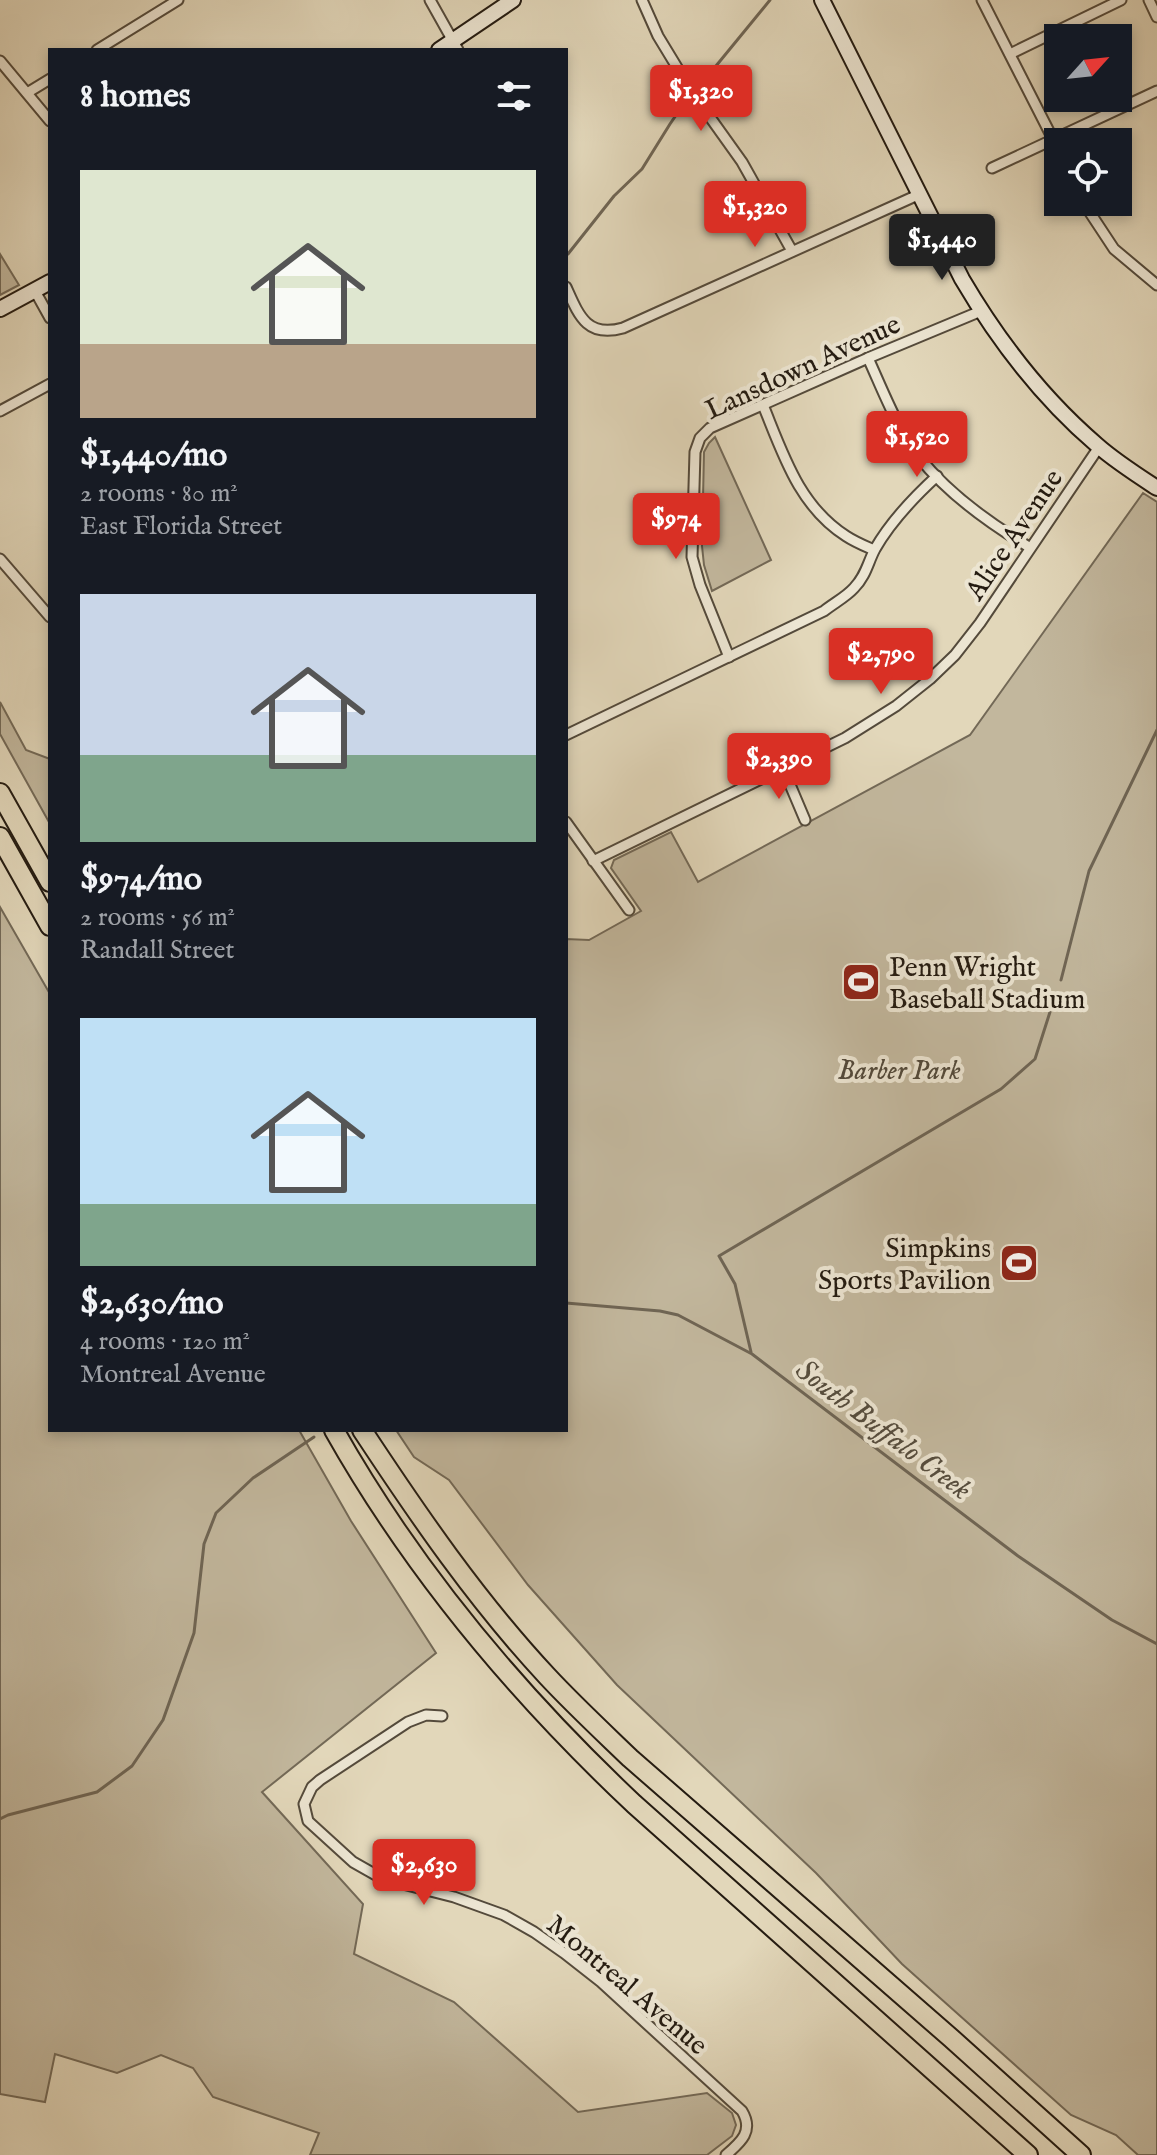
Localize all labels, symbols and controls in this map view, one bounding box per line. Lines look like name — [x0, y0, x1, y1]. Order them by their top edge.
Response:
north arrow — [1044, 24, 1132, 112]
map controls — [1044, 24, 1132, 216]
pin: $1,320 — [636, 65, 766, 133]
icon: filters — [492, 74, 536, 118]
text: $1,320 — [668, 74, 734, 107]
text: 8 homes — [80, 75, 191, 118]
button: locate — [1044, 128, 1132, 216]
pin: $1,320 — [690, 181, 820, 249]
text: $1,320 — [722, 190, 788, 223]
pin: $1,440 — [877, 214, 1007, 282]
icon: home — [236, 222, 380, 366]
text: $1,440 — [907, 223, 977, 256]
street label: Lansdown Avenue — [700, 308, 906, 429]
pin: $1,520 — [852, 411, 982, 479]
text: $1,520 — [884, 420, 950, 453]
text: $1,440/mo — [80, 434, 227, 477]
street label: Alice Avenue — [958, 463, 1072, 608]
text: 2 rooms · 80 m² — [80, 477, 238, 510]
pin: $974 — [629, 493, 723, 561]
text: $974 — [651, 502, 701, 535]
text: East Florida Street — [80, 510, 282, 543]
pin: $2,790 — [816, 628, 946, 696]
text: $2,790 — [847, 637, 915, 670]
icon: home — [236, 646, 380, 790]
pin: $2,390 — [714, 733, 844, 801]
text: $2,390 — [745, 742, 813, 775]
text: $974/mo — [80, 858, 202, 901]
text: 2 rooms · 56 m² — [80, 901, 235, 934]
text: Randall Street — [80, 934, 234, 967]
place label: Penn Wright Baseball Stadium — [889, 951, 1085, 1018]
sports icon: Penn Wright Baseball Stadium — [840, 961, 882, 1003]
park label: Barber Park — [837, 1054, 961, 1089]
icon: home — [236, 1070, 380, 1214]
place label: Simpkins Sports Pavilion — [818, 1232, 991, 1299]
sports icon: Simpkins Sports Pavilion — [998, 1242, 1040, 1284]
text: $2,630/mo — [80, 1282, 224, 1325]
text: 4 rooms · 120 m² — [80, 1325, 250, 1358]
water label: South Buffalo Creek — [787, 1352, 978, 1509]
text: Montreal Avenue — [80, 1358, 266, 1391]
pin: $2,630 — [359, 1839, 489, 1907]
text: $2,630 — [391, 1848, 457, 1881]
street label: Montreal Avenue — [539, 1908, 714, 2064]

